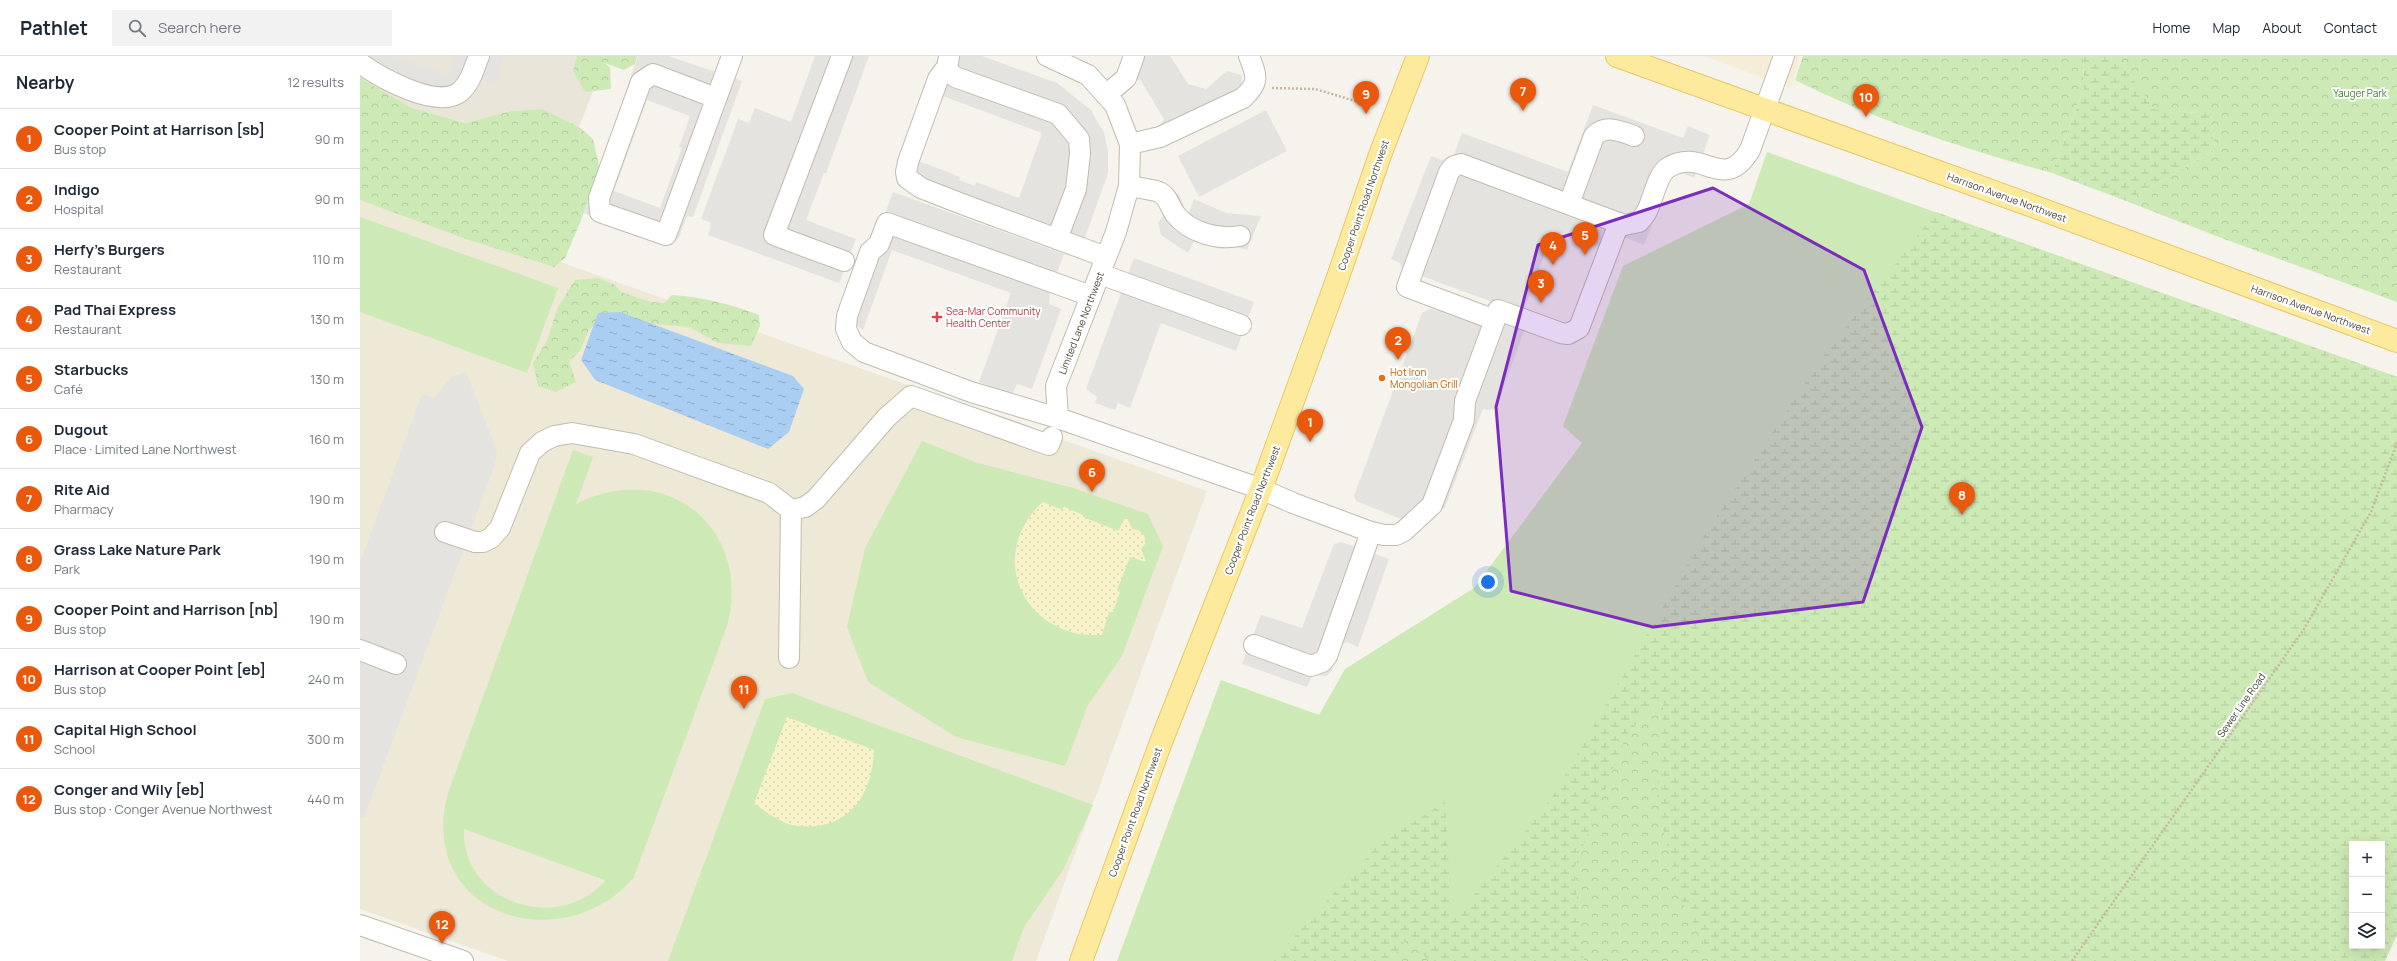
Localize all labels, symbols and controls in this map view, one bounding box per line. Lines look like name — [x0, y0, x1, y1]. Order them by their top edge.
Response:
search box — [112, 10, 392, 46]
text: Pathlet — [20, 15, 88, 41]
icon: search — [126, 17, 148, 39]
text: Search here — [158, 17, 241, 38]
text: Home — [2153, 18, 2190, 37]
text: Map — [2212, 18, 2240, 37]
text: About — [2262, 18, 2302, 37]
text: Contact — [2324, 18, 2377, 37]
text: Nearby — [16, 71, 74, 94]
text: 12 results — [287, 73, 344, 91]
pin: 7 — [1510, 78, 1536, 111]
pin: 9 — [1353, 81, 1379, 114]
pin: 10 — [1853, 84, 1879, 117]
park label: Yauger Park — [2333, 86, 2388, 100]
text: Cooper Point at Harrison [sb] — [54, 119, 265, 140]
text: 1 — [26, 130, 32, 148]
text: 90 m — [314, 130, 344, 148]
street label: Cooper Point Road Northwest — [1334, 138, 1392, 272]
text: Bus stop — [54, 140, 106, 158]
street label: Harrison Avenue Northwest — [1945, 169, 2069, 225]
text: Indigo — [54, 179, 99, 200]
text: 2 — [25, 190, 33, 208]
text: 90 m — [314, 190, 344, 208]
text: Hospital — [54, 200, 104, 218]
pin: 5 — [1572, 222, 1598, 255]
pin: 4 — [1540, 232, 1566, 265]
text: Herfy's Burgers — [54, 239, 165, 260]
text: 3 — [25, 250, 33, 268]
text: 110 m — [312, 250, 344, 268]
text: Restaurant — [54, 260, 121, 278]
street label: Limited Lane Northwest — [1055, 270, 1107, 376]
pin: 3 — [1528, 270, 1554, 303]
street label: Harrison Avenue Northwest — [2249, 281, 2373, 337]
text: Pad Thai Express — [54, 299, 176, 320]
place label: Sea-Mar Community Health Center — [946, 304, 1041, 330]
text: 4 — [25, 310, 33, 328]
text: 130 m — [310, 310, 344, 328]
marker: Sea-Mar Community Health Center — [931, 311, 943, 323]
text: Restaurant — [54, 320, 121, 338]
pin: 2 — [1385, 327, 1411, 360]
text: Starbucks — [54, 359, 128, 380]
place label: Hot Iron Mongolian Grill — [1390, 365, 1458, 391]
text: 5 — [25, 370, 33, 388]
text: 130 m — [310, 370, 344, 388]
marker: Hot Iron Mongolian Grill — [1377, 373, 1387, 383]
text: Café — [54, 380, 83, 398]
pin: 1 — [1297, 409, 1323, 442]
text: Dugout — [54, 419, 108, 440]
text: 6 — [25, 430, 33, 448]
text: 160 m — [309, 430, 344, 448]
text: Place · Limited Lane Northwest — [54, 440, 237, 458]
street label: Cooper Point Road Northwest — [1221, 443, 1283, 577]
pin: 6 — [1079, 459, 1105, 492]
text: Rite Aid — [54, 479, 110, 500]
pin: 8 — [1949, 482, 1975, 515]
text: 7 — [26, 490, 32, 508]
text: 190 m — [309, 490, 344, 508]
text: Pharmacy — [54, 500, 114, 518]
text: Grass Lake Nature Park — [54, 539, 220, 560]
text: 8 — [25, 550, 33, 568]
text: 190 m — [309, 550, 344, 568]
text: Park — [54, 560, 80, 578]
your location — [1478, 572, 1498, 592]
text: Cooper Point and Harrison [nb] — [54, 599, 279, 620]
text: 9 — [25, 610, 33, 628]
text: 190 m — [309, 610, 344, 628]
text: Bus stop — [54, 620, 106, 638]
text: Harrison at Cooper Point [eb] — [54, 659, 266, 680]
text: 10 — [22, 670, 36, 688]
text: 240 m — [308, 670, 344, 688]
street label: Sewer Line Road — [2214, 670, 2268, 740]
pin: 11 — [731, 676, 757, 709]
text: Bus stop — [54, 680, 106, 698]
text: Capital High School — [54, 719, 197, 740]
text: 11 — [23, 730, 35, 748]
text: 300 m — [307, 730, 344, 748]
text: School — [54, 740, 95, 758]
street label: Cooper Point Road Northwest — [1105, 745, 1165, 879]
text: Conger and Wily [eb] — [54, 779, 205, 800]
text: 12 — [22, 790, 36, 808]
text: 440 m — [307, 790, 344, 808]
text: Bus stop · Conger Avenue Northwest — [54, 800, 272, 818]
map controls — [2349, 841, 2385, 949]
button: + — [2349, 841, 2385, 877]
button: − — [2349, 877, 2385, 913]
pin: 12 — [429, 911, 455, 944]
button: layers — [2349, 913, 2385, 949]

